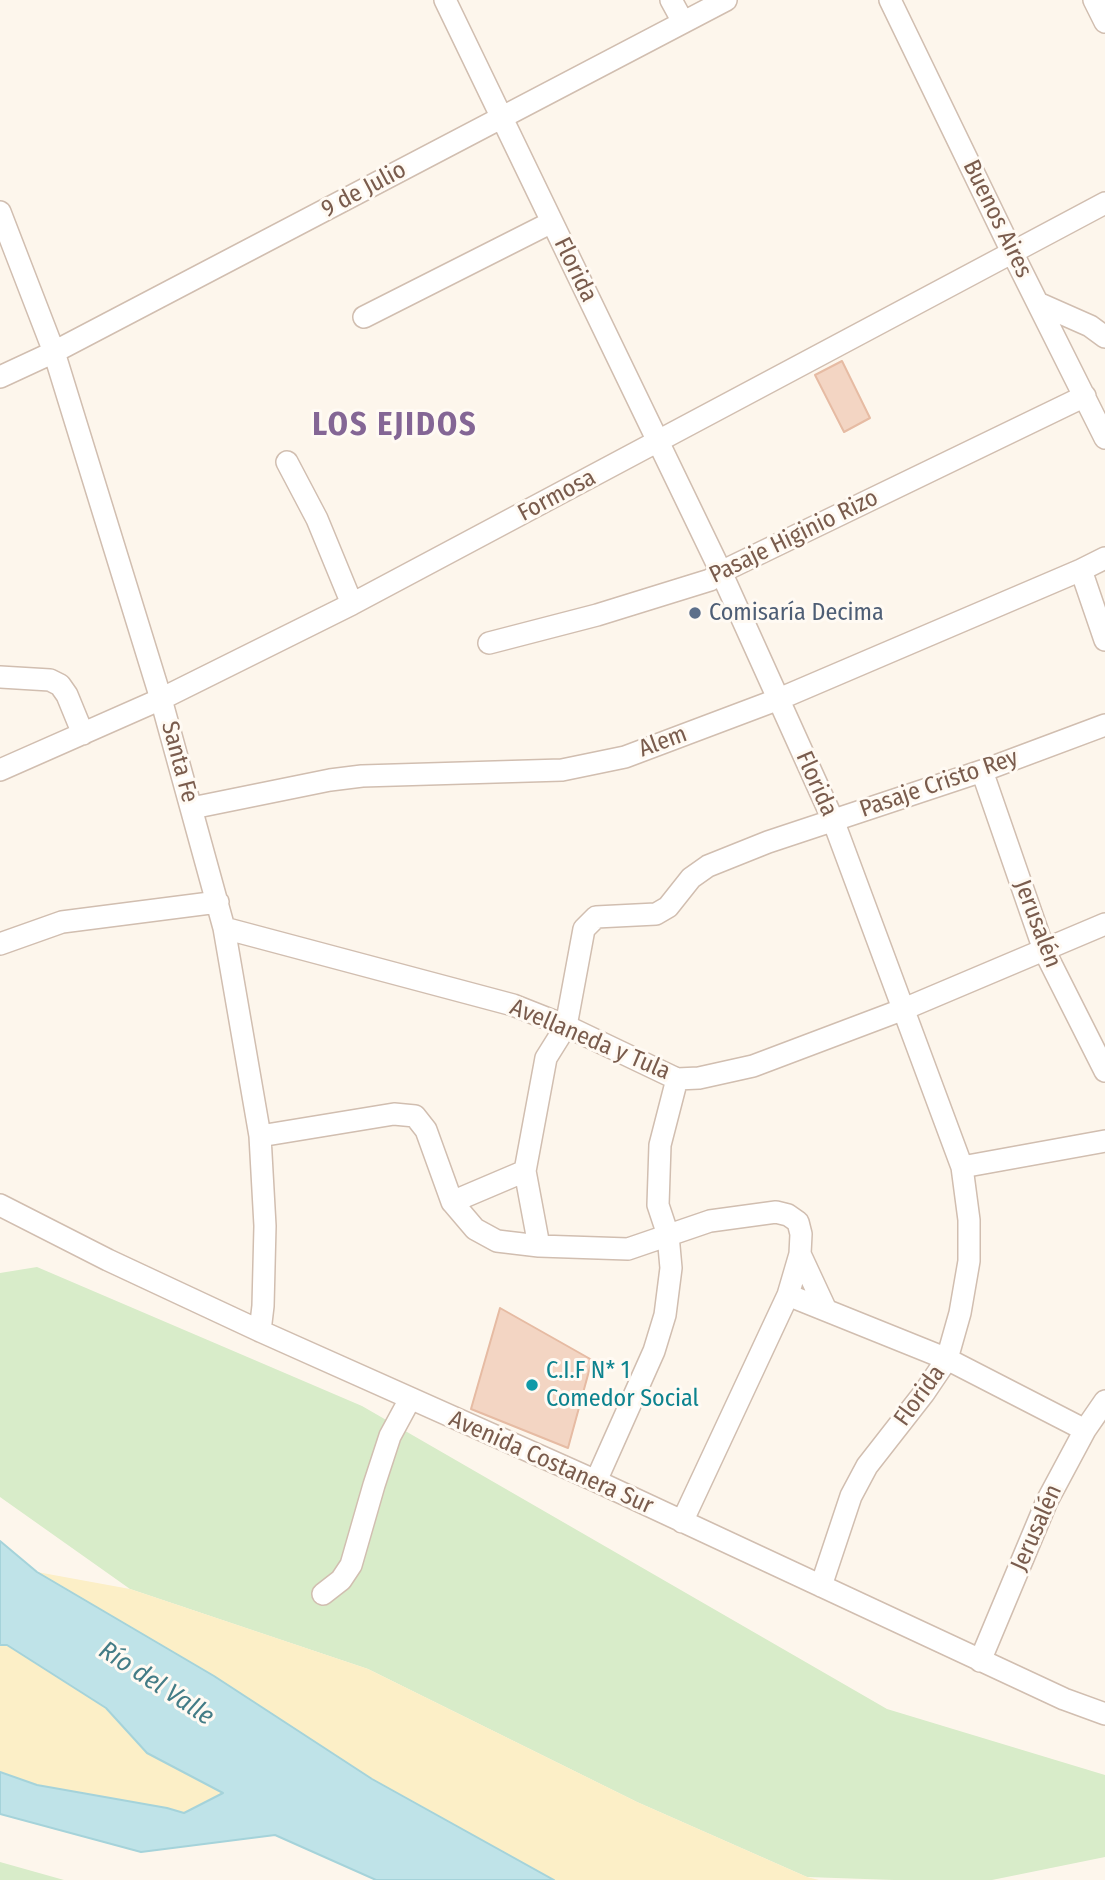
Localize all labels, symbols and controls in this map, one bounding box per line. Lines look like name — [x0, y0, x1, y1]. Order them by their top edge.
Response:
street label: 9 de Julio — [317, 156, 411, 224]
street label: Buenos Aires — [956, 156, 1038, 282]
street label: Florida — [547, 233, 603, 307]
district label: LOS EJIDOS — [314, 407, 476, 445]
street label: Formosa — [513, 464, 601, 528]
street label: Pasaje Higinio Rizo — [705, 484, 883, 590]
place label: Comisaría Decima — [709, 599, 884, 627]
marker: Comisaría Decima — [687, 605, 703, 621]
street label: Santa Fe — [154, 718, 204, 806]
street label: Alem — [635, 720, 691, 764]
street label: Pasaje Cristo Rey — [856, 743, 1022, 825]
street label: Florida — [789, 747, 843, 821]
street label: Jerusalén — [1007, 876, 1067, 972]
street label: Avellaneda y Tula — [506, 993, 674, 1087]
place label: C.I.F N* 1 Comedor Social — [546, 1357, 699, 1413]
street label: Florida — [888, 1360, 952, 1432]
marker: C.I.F N* 1 Comedor Social — [524, 1377, 540, 1393]
street label: Avenida Costanera Sur — [444, 1405, 658, 1521]
street label: Jerusalén — [1005, 1480, 1069, 1576]
water label: Río del Valle — [93, 1635, 219, 1733]

